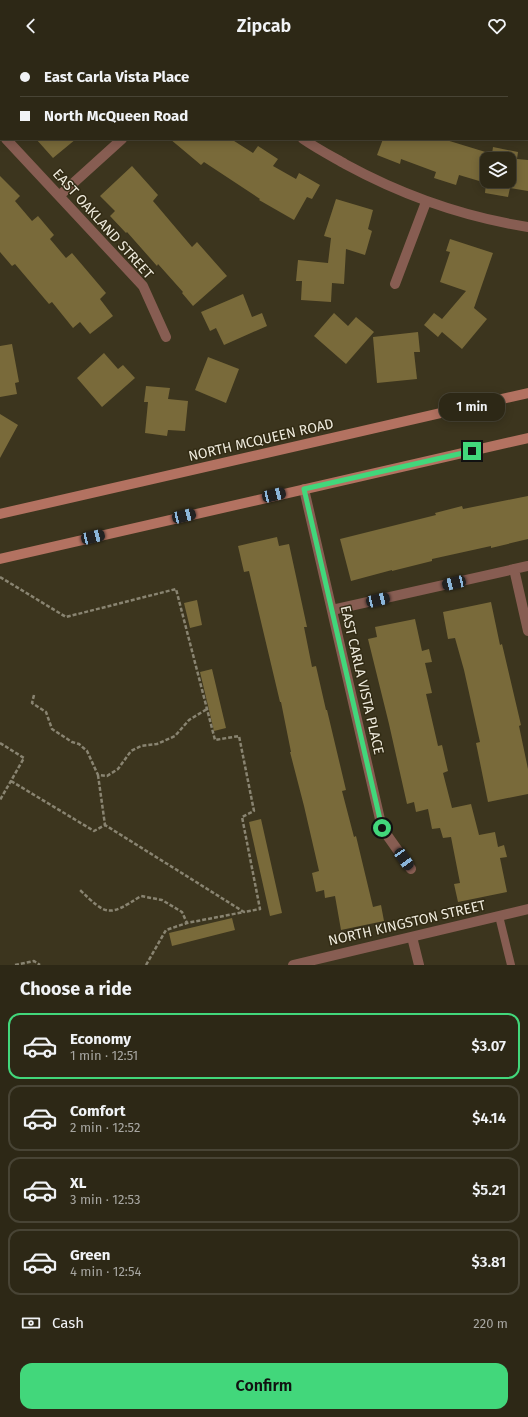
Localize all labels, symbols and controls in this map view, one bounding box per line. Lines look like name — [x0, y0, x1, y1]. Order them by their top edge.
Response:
icon: back — [20, 15, 42, 37]
text: Zipcab — [237, 15, 291, 37]
icon: heart — [486, 15, 508, 37]
text: East Carla Vista Place — [44, 68, 189, 86]
text: North McQueen Road — [44, 107, 188, 125]
map controls — [480, 152, 516, 188]
button: layers — [480, 152, 516, 188]
street label: EAST OAKLAND STREET — [49, 165, 157, 283]
callout: 1 min — [439, 393, 505, 421]
text: 1 min — [456, 399, 488, 414]
street label: NORTH MCQUEEN ROAD — [187, 415, 335, 465]
route end — [463, 442, 481, 460]
car — [261, 486, 287, 504]
car — [171, 507, 197, 525]
car — [80, 528, 106, 546]
car — [441, 574, 467, 592]
car — [365, 591, 391, 609]
street label: EAST CARLA VISTA PLACE — [337, 604, 387, 756]
route start — [373, 819, 391, 837]
car — [392, 846, 416, 872]
street label: NORTH KINGSTON STREET — [327, 896, 488, 949]
text: Choose a ride — [20, 978, 132, 1000]
icon: car — [22, 1028, 58, 1064]
text: Economy — [70, 1030, 131, 1048]
text: $3.07 — [471, 1037, 506, 1055]
text: 1 min · 12:51 — [70, 1048, 138, 1063]
icon: car — [22, 1100, 58, 1136]
text: Comfort — [70, 1102, 126, 1120]
text: $4.14 — [472, 1109, 506, 1127]
text: 2 min · 12:52 — [70, 1120, 140, 1135]
icon: car — [22, 1172, 58, 1208]
text: XL — [70, 1174, 86, 1192]
text: $5.21 — [472, 1181, 506, 1199]
text: 3 min · 12:53 — [70, 1192, 141, 1207]
icon: car — [22, 1244, 58, 1280]
text: Green — [70, 1246, 110, 1264]
text: $3.81 — [471, 1253, 506, 1271]
text: 4 min · 12:54 — [70, 1264, 141, 1279]
icon: cash — [20, 1312, 42, 1334]
text: Cash — [52, 1314, 84, 1332]
text: 220 m — [473, 1316, 508, 1331]
button: Confirm — [20, 1363, 508, 1409]

